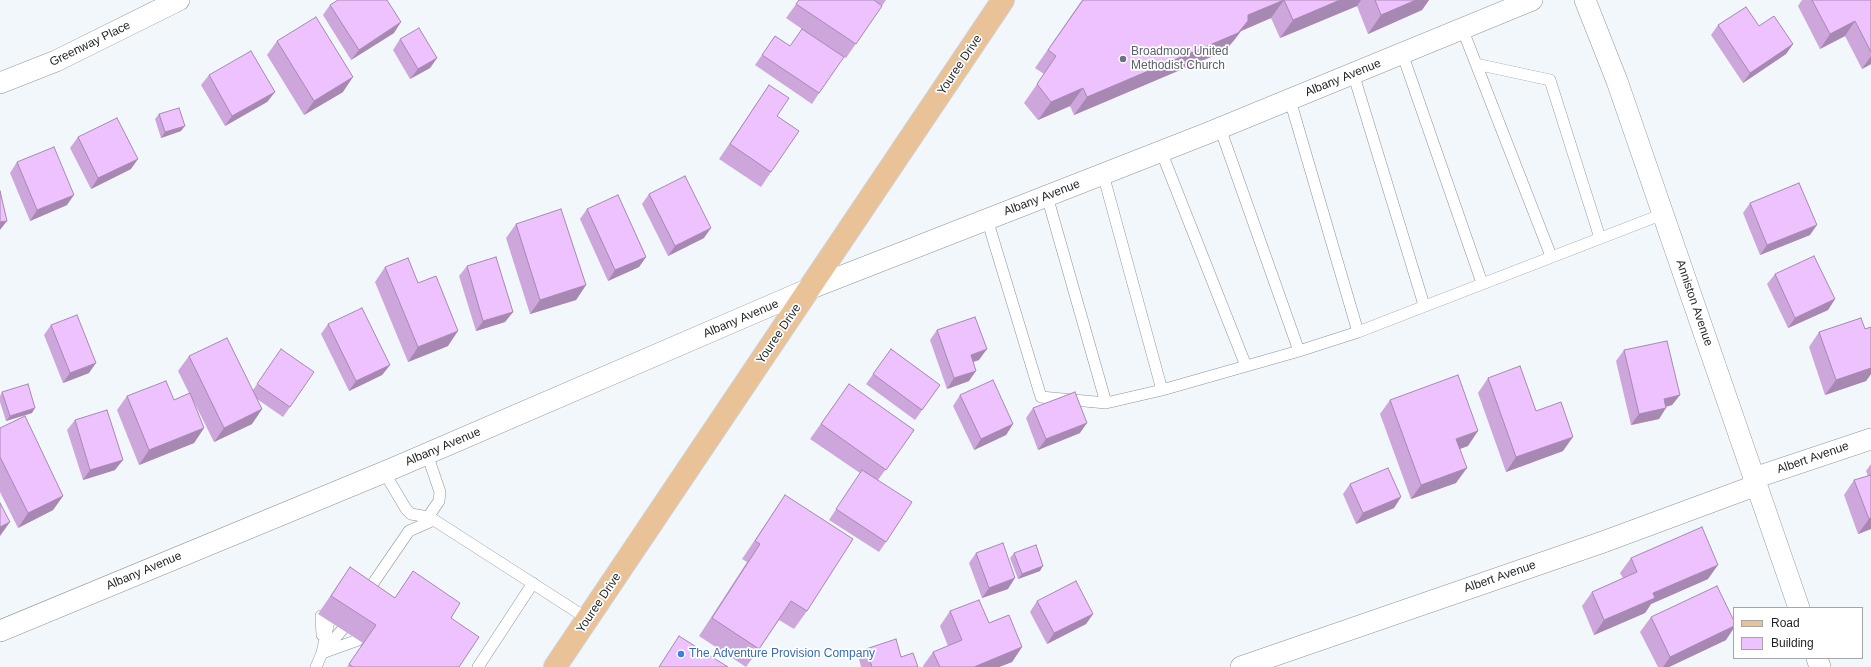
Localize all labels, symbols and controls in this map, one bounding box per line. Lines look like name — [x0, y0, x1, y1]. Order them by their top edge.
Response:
street label: Greenway Place — [47, 18, 133, 70]
street label: Youree Drive — [935, 32, 985, 98]
place label: Broadmoor United Methodist Church — [1131, 45, 1228, 73]
marker: Broadmoor United Methodist Church — [1118, 54, 1128, 64]
street label: Albany Avenue — [1303, 56, 1383, 100]
street label: Albany Avenue — [1002, 177, 1082, 219]
street label: Anniston Avenue — [1672, 258, 1716, 348]
street label: Albany Avenue — [701, 297, 781, 341]
street label: Youree Drive — [754, 301, 804, 367]
street label: Albany Avenue — [403, 425, 483, 469]
street label: Albert Avenue — [1775, 439, 1851, 477]
street label: Albany Avenue — [104, 549, 184, 593]
street label: Albert Avenue — [1462, 558, 1538, 596]
street label: Youree Drive — [574, 570, 624, 636]
legend — [1733, 607, 1863, 659]
text: Road — [1771, 616, 1800, 630]
text: Building — [1771, 636, 1814, 650]
place label: The Adventure Provision Company — [689, 647, 875, 661]
marker: The Adventure Provision Company — [676, 649, 686, 659]

